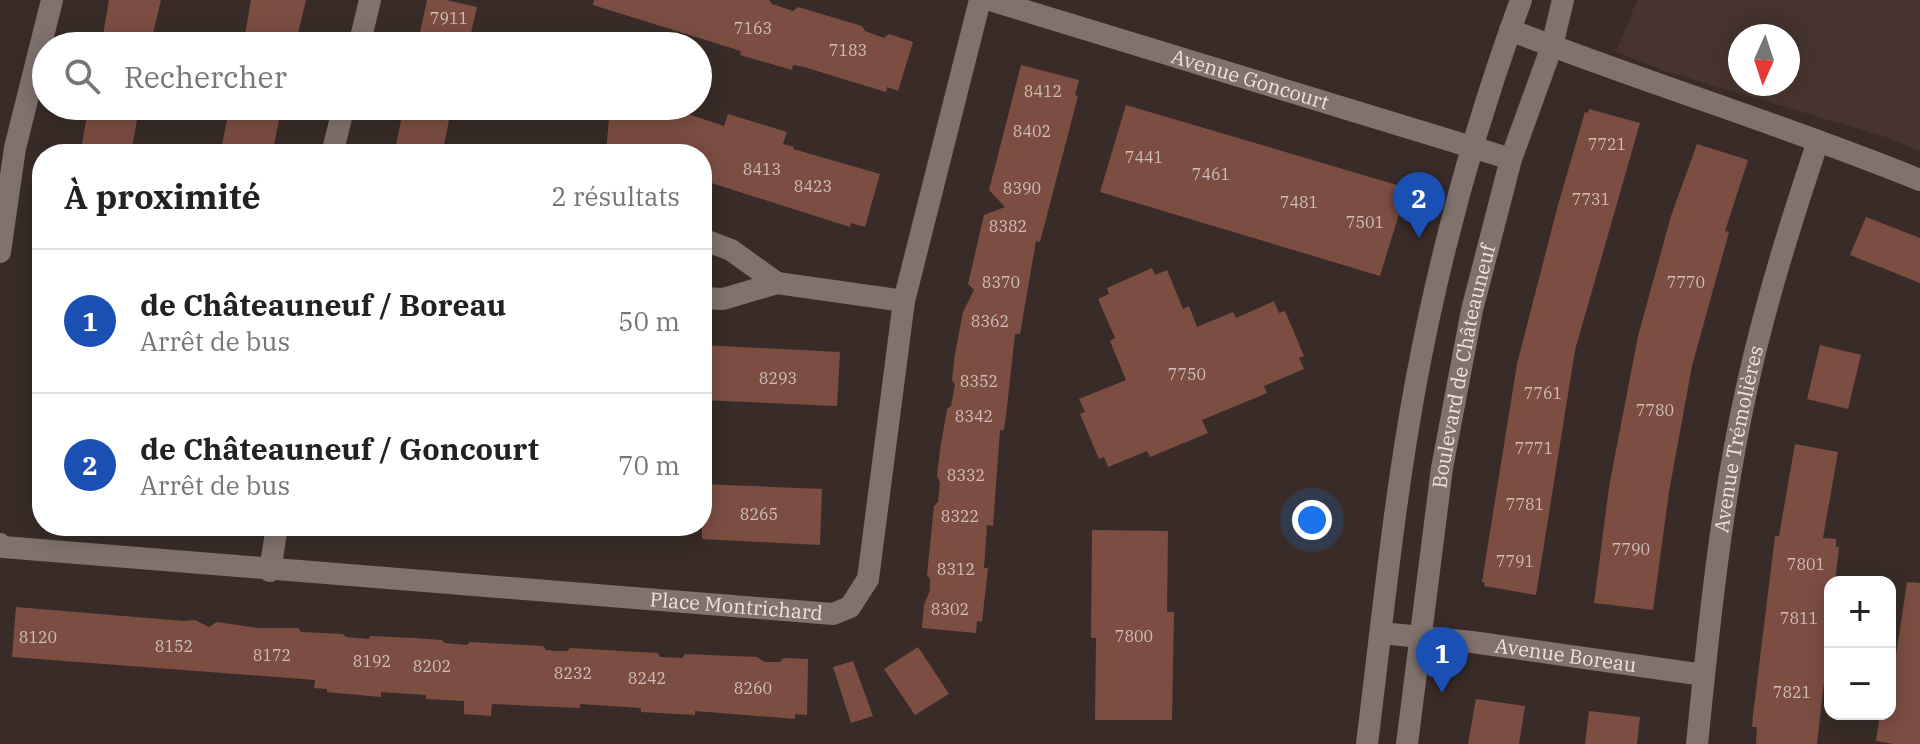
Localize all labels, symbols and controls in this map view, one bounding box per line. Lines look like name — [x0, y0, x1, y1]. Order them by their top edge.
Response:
house number: 7911 — [430, 8, 468, 28]
house number: 7163 — [734, 18, 772, 38]
north arrow — [1728, 24, 1800, 96]
search box — [32, 32, 712, 120]
house number: 7183 — [829, 40, 867, 60]
street label: Avenue Goncourt — [1168, 42, 1332, 116]
icon: search — [60, 54, 104, 98]
text: Rechercher — [124, 57, 287, 96]
house number: 8412 — [1024, 81, 1062, 101]
house number: 8402 — [1013, 121, 1051, 141]
house number: 7721 — [1588, 134, 1626, 154]
house number: 7441 — [1125, 147, 1163, 167]
house number: 8413 — [743, 159, 781, 179]
house number: 7461 — [1192, 164, 1230, 184]
pin: 2 — [1393, 172, 1445, 238]
text: À proximité — [64, 174, 261, 218]
house number: 8423 — [794, 176, 832, 196]
house number: 8390 — [1003, 178, 1041, 198]
text: 2 résultats — [551, 179, 680, 213]
house number: 7731 — [1572, 189, 1610, 209]
house number: 7481 — [1280, 192, 1318, 212]
house number: 7501 — [1346, 212, 1384, 232]
house number: 8382 — [989, 216, 1027, 236]
street label: Boulevard de Châteauneuf — [1426, 240, 1502, 490]
house number: 8370 — [982, 272, 1020, 292]
house number: 7770 — [1667, 272, 1705, 292]
text: de Châteauneuf / Boreau — [140, 285, 506, 324]
text: 1 — [82, 304, 98, 338]
text: 50 m — [618, 304, 680, 338]
house number: 8362 — [971, 311, 1009, 331]
text: Arrêt de bus — [140, 324, 290, 358]
street label: Avenue Trémolières — [1707, 342, 1769, 534]
house number: 7750 — [1168, 364, 1206, 384]
house number: 8293 — [759, 368, 797, 388]
house number: 8352 — [960, 371, 998, 391]
house number: 7761 — [1524, 383, 1562, 403]
house number: 7780 — [1636, 400, 1674, 420]
house number: 8342 — [955, 406, 993, 426]
text: de Châteauneuf / Goncourt — [140, 429, 539, 468]
house number: 7771 — [1515, 438, 1553, 458]
text: 2 — [82, 448, 98, 482]
text: 70 m — [618, 448, 680, 482]
house number: 8332 — [947, 465, 985, 485]
text: Arrêt de bus — [140, 468, 290, 502]
house number: 7781 — [1506, 494, 1544, 514]
your location — [1292, 500, 1332, 540]
house number: 8265 — [740, 504, 778, 524]
house number: 8322 — [941, 506, 979, 526]
house number: 7790 — [1612, 539, 1650, 559]
house number: 7791 — [1496, 551, 1534, 571]
house number: 7801 — [1787, 554, 1825, 574]
house number: 8312 — [937, 559, 975, 579]
map controls — [1824, 576, 1896, 720]
button: + — [1824, 576, 1896, 648]
street label: Place Montrichard — [649, 585, 824, 626]
house number: 8302 — [931, 599, 969, 619]
house number: 7811 — [1780, 608, 1818, 628]
house number: 7800 — [1115, 626, 1153, 646]
house number: 8120 — [19, 627, 57, 647]
pin: 1 — [1416, 627, 1468, 693]
street label: Avenue Boreau — [1493, 631, 1638, 678]
house number: 8152 — [155, 636, 193, 656]
house number: 8172 — [253, 645, 291, 665]
button: − — [1824, 648, 1896, 720]
house number: 8192 — [353, 651, 391, 671]
house number: 8202 — [413, 656, 451, 676]
house number: 8232 — [554, 663, 592, 683]
house number: 8242 — [628, 668, 666, 688]
house number: 8260 — [734, 678, 772, 698]
house number: 7821 — [1773, 682, 1811, 702]

